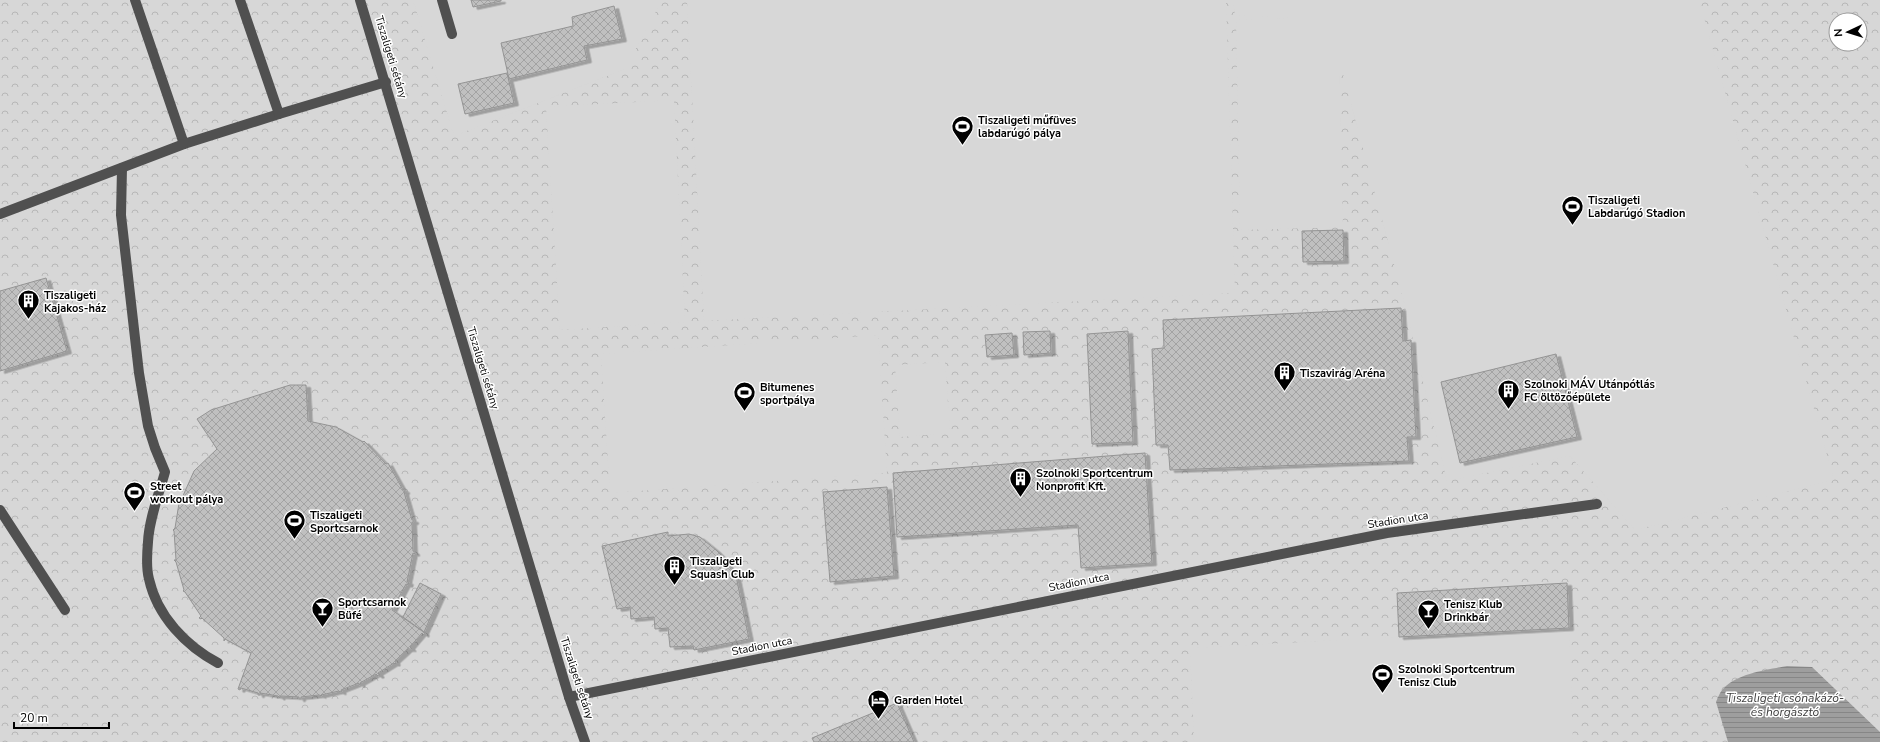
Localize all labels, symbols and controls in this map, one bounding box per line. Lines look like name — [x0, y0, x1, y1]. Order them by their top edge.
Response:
north arrow — [1828, 12, 1868, 52]
street label: Tiszaligeti sétány — [371, 14, 411, 100]
text: N — [1831, 28, 1846, 37]
sports icon: Tiszaligeti műfüves labdarúgó pálya — [950, 113, 976, 146]
place label: Tiszaligeti műfüves labdarúgó pálya — [978, 113, 1076, 141]
sports icon: Tiszaligeti Labdarúgó Stadion — [1560, 193, 1586, 226]
place label: Tiszaligeti Labdarúgó Stadion — [1588, 193, 1685, 221]
building icon: Tiszaligeti Kajakos-ház — [16, 288, 42, 321]
place label: Tiszaligeti Kajakos-ház — [44, 288, 106, 316]
street label: Tiszaligeti sétány — [463, 325, 503, 411]
building icon: Tiszavirág Aréna — [1271, 360, 1297, 393]
place label: Tiszavirág Aréna — [1300, 366, 1385, 381]
place label: Szolnoki MÁV Utánpótlás FC öltözőépülete — [1524, 376, 1655, 405]
building icon: Szolnoki MÁV Utánpótlás FC öltözőépülete — [1496, 377, 1522, 410]
sports icon: Bitumenes sportpálya — [731, 380, 757, 413]
place label: Bitumenes sportpálya — [760, 380, 815, 408]
building icon: Szolnoki Sportcentrum Nonprofit Kft. — [1008, 466, 1034, 499]
place label: Szolnoki Sportcentrum Nonprofit Kft. — [1036, 466, 1153, 494]
sports icon: Street workout pálya — [122, 479, 148, 512]
place label: Street workout pálya — [150, 479, 223, 507]
sports icon: Tiszaligeti Sportcsarnok — [281, 508, 307, 541]
place label: Tiszaligeti Sportcsarnok — [310, 508, 379, 536]
street label: Stadion utca — [1366, 508, 1430, 532]
building icon: Tiszaligeti Squash Club — [662, 554, 688, 587]
place label: Tiszaligeti Squash Club — [690, 554, 755, 582]
street label: Stadion utca — [1047, 569, 1111, 595]
bar icon: Sportcsarnok Büfé — [309, 595, 335, 628]
place label: Sportcsarnok Büfé — [338, 595, 407, 623]
bar icon: Tenisz Klub Drinkbár — [1415, 597, 1441, 630]
place label: Tenisz Klub Drinkbár — [1444, 597, 1503, 625]
street label: Stadion utca — [730, 633, 794, 659]
street label: Tiszaligeti sétány — [557, 635, 597, 721]
sports icon: Szolnoki Sportcentrum Tenisz Club — [1369, 662, 1395, 695]
place label: Szolnoki Sportcentrum Tenisz Club — [1398, 662, 1515, 690]
hotel icon: Garden Hotel — [866, 687, 892, 720]
water label: Tiszaligeti csónakázó- és horgásztó — [1726, 690, 1844, 720]
place label: Garden Hotel — [894, 693, 963, 708]
scale bar — [14, 704, 109, 730]
text: 20 m — [20, 710, 48, 726]

